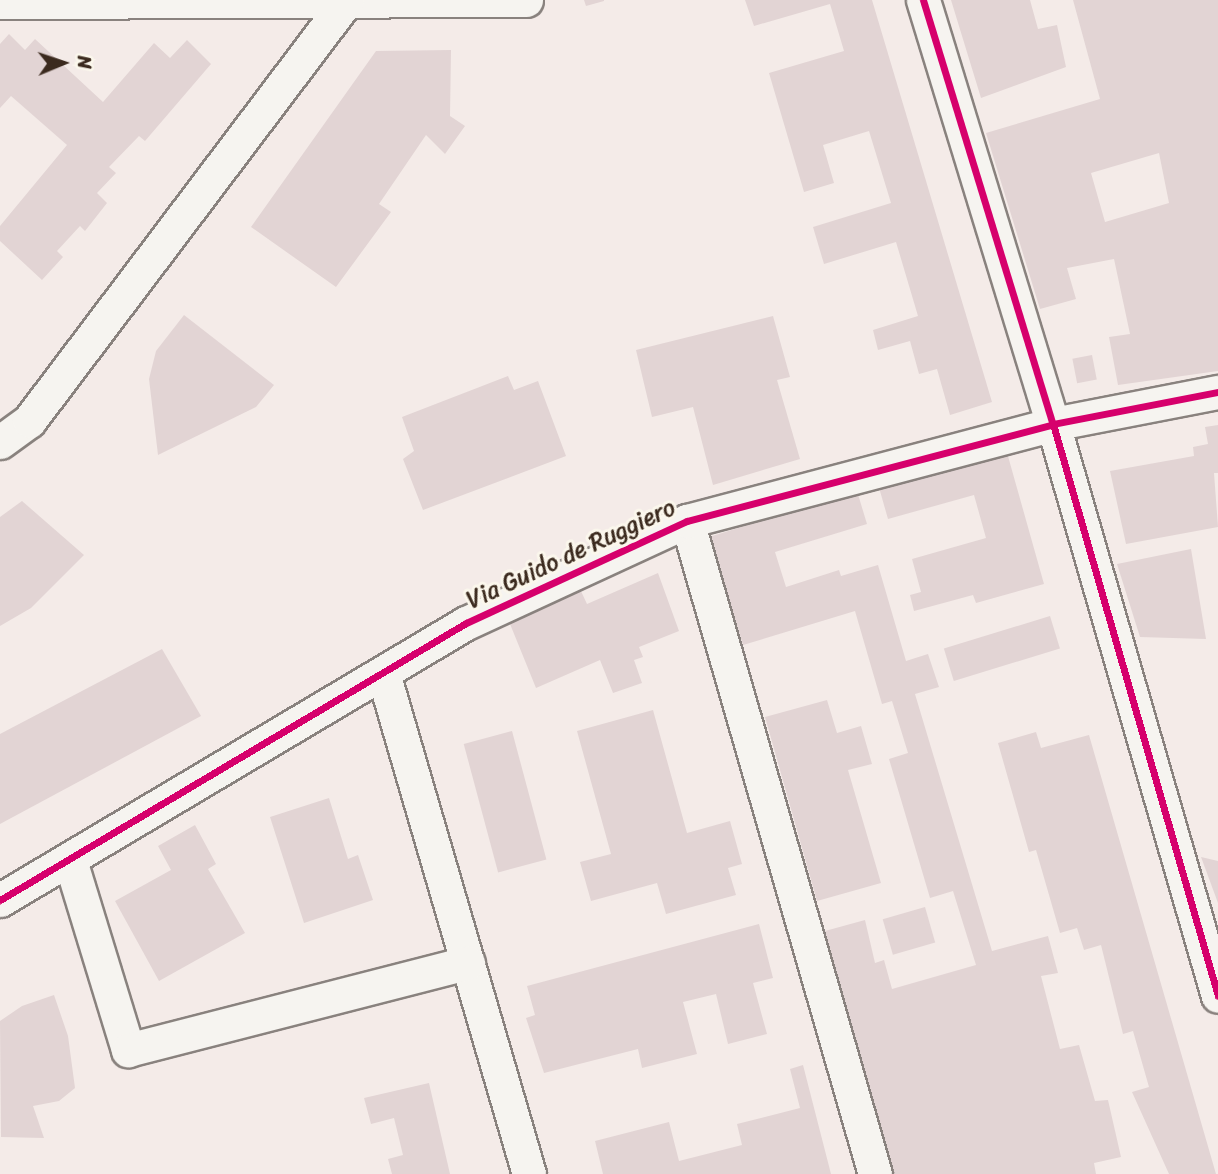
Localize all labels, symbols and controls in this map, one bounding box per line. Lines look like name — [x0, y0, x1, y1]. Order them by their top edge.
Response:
north arrow — [28, 28, 98, 98]
text: N — [68, 55, 101, 69]
street label: Via Guido de Ruggiero — [462, 493, 680, 615]

